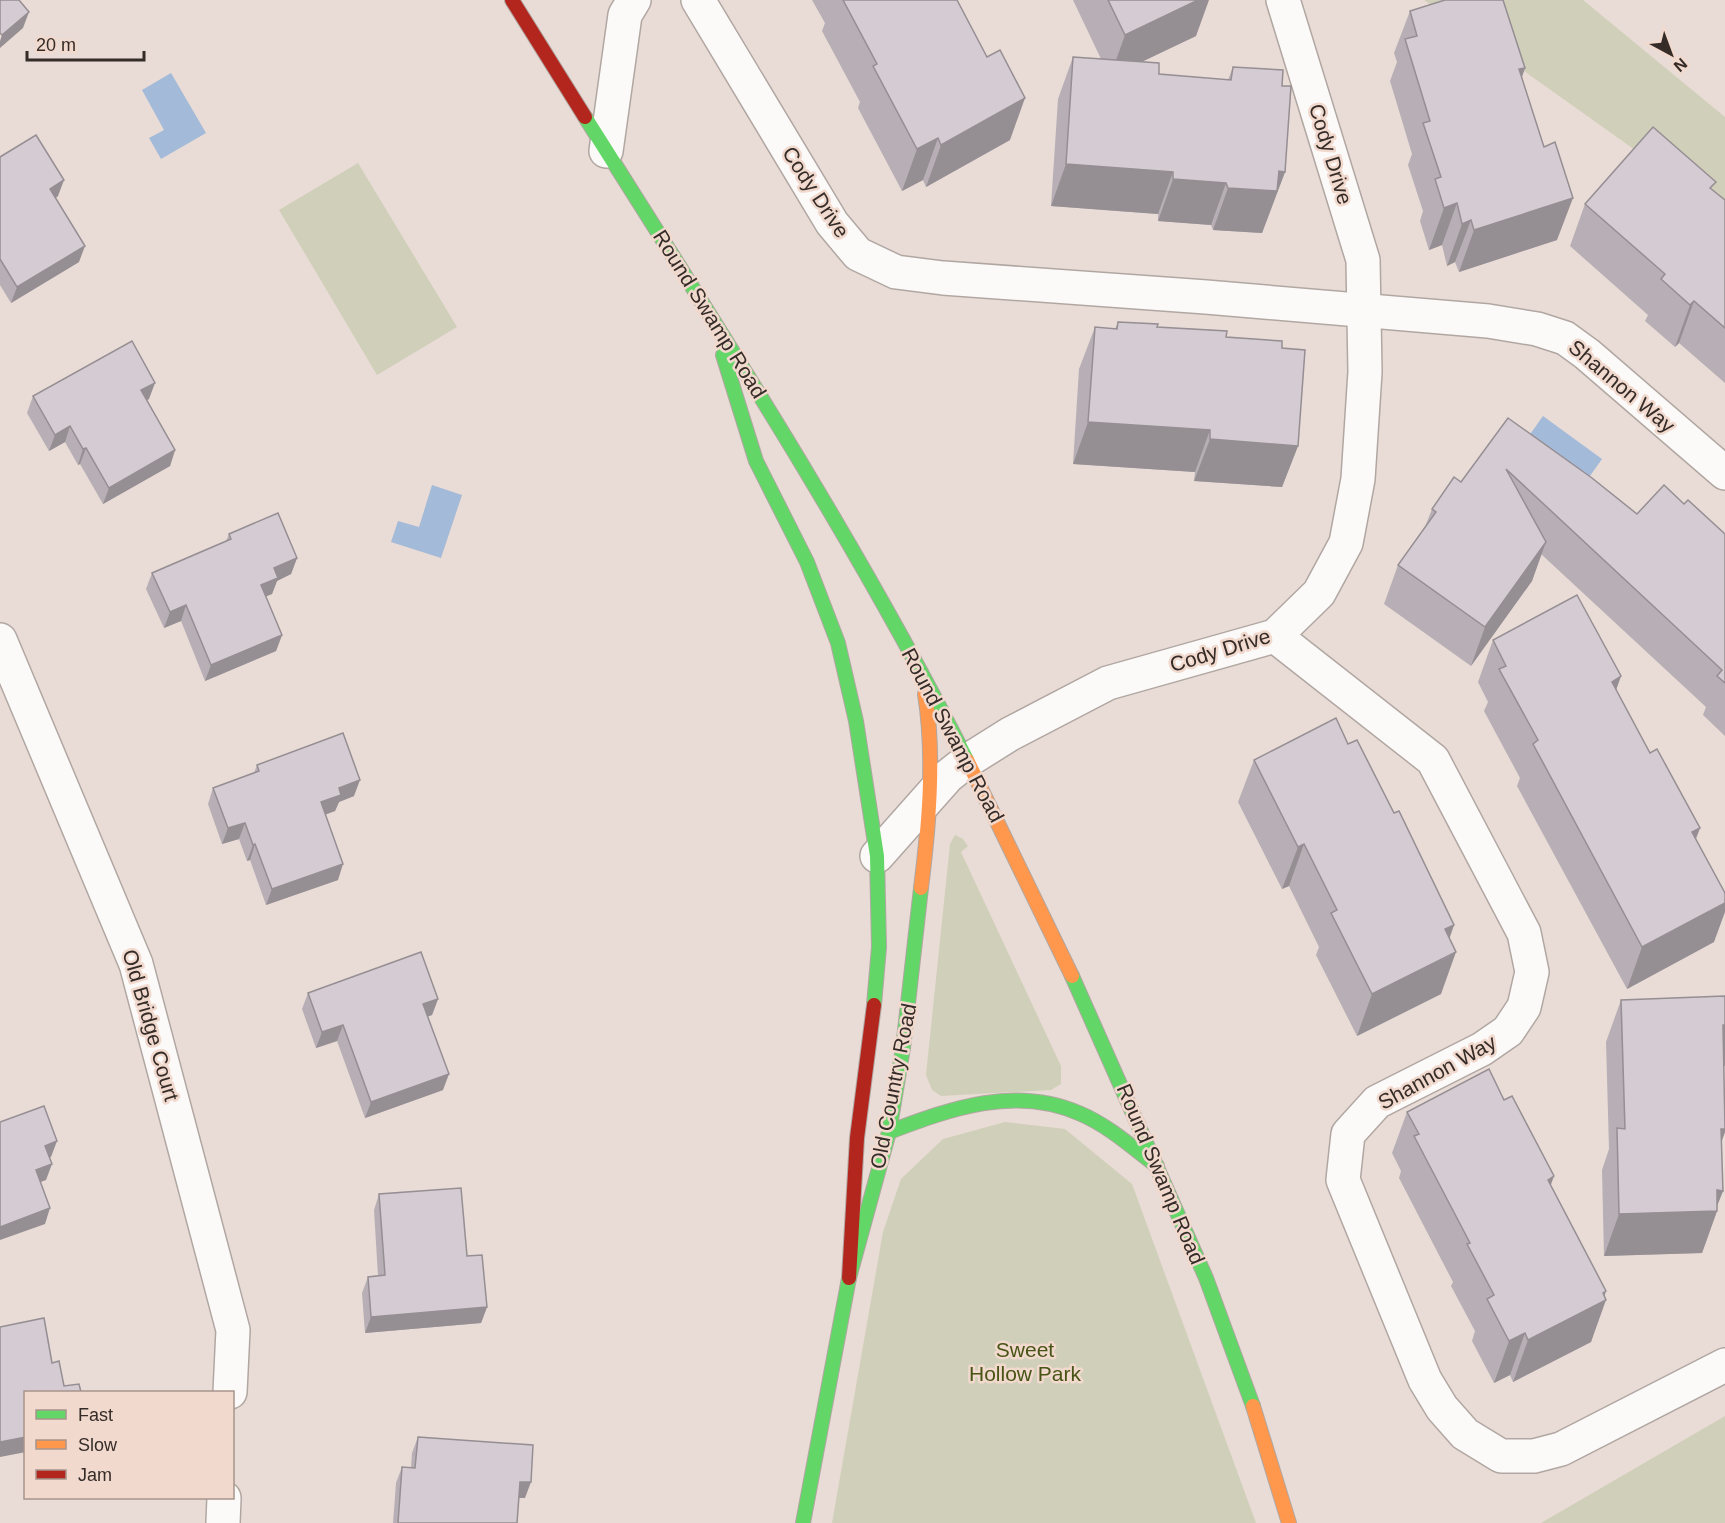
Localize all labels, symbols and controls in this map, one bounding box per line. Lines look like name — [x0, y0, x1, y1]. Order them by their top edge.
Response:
scale bar — [27, 24, 144, 62]
north arrow — [1641, 24, 1701, 84]
text: 20 m — [36, 35, 76, 55]
text: N — [1671, 55, 1690, 75]
street label: Cody Drive — [1305, 101, 1357, 207]
street label: Cody Drive — [778, 142, 854, 242]
street label: Round Swamp Road — [649, 226, 771, 402]
street label: Shannon Way — [1564, 335, 1680, 437]
street label: Cody Drive — [1167, 624, 1273, 676]
street label: Round Swamp Road — [897, 644, 1009, 826]
street label: Old Bridge Court — [118, 947, 184, 1103]
street label: Old Country Road — [866, 1001, 920, 1171]
street label: Shannon Way — [1374, 1030, 1500, 1114]
street label: Round Swamp Road — [1113, 1080, 1209, 1268]
park label: Sweet Hollow Park — [969, 1338, 1082, 1385]
legend — [24, 1391, 234, 1499]
text: Fast — [78, 1405, 113, 1425]
text: Slow — [78, 1435, 118, 1455]
text: Jam — [78, 1465, 112, 1485]

